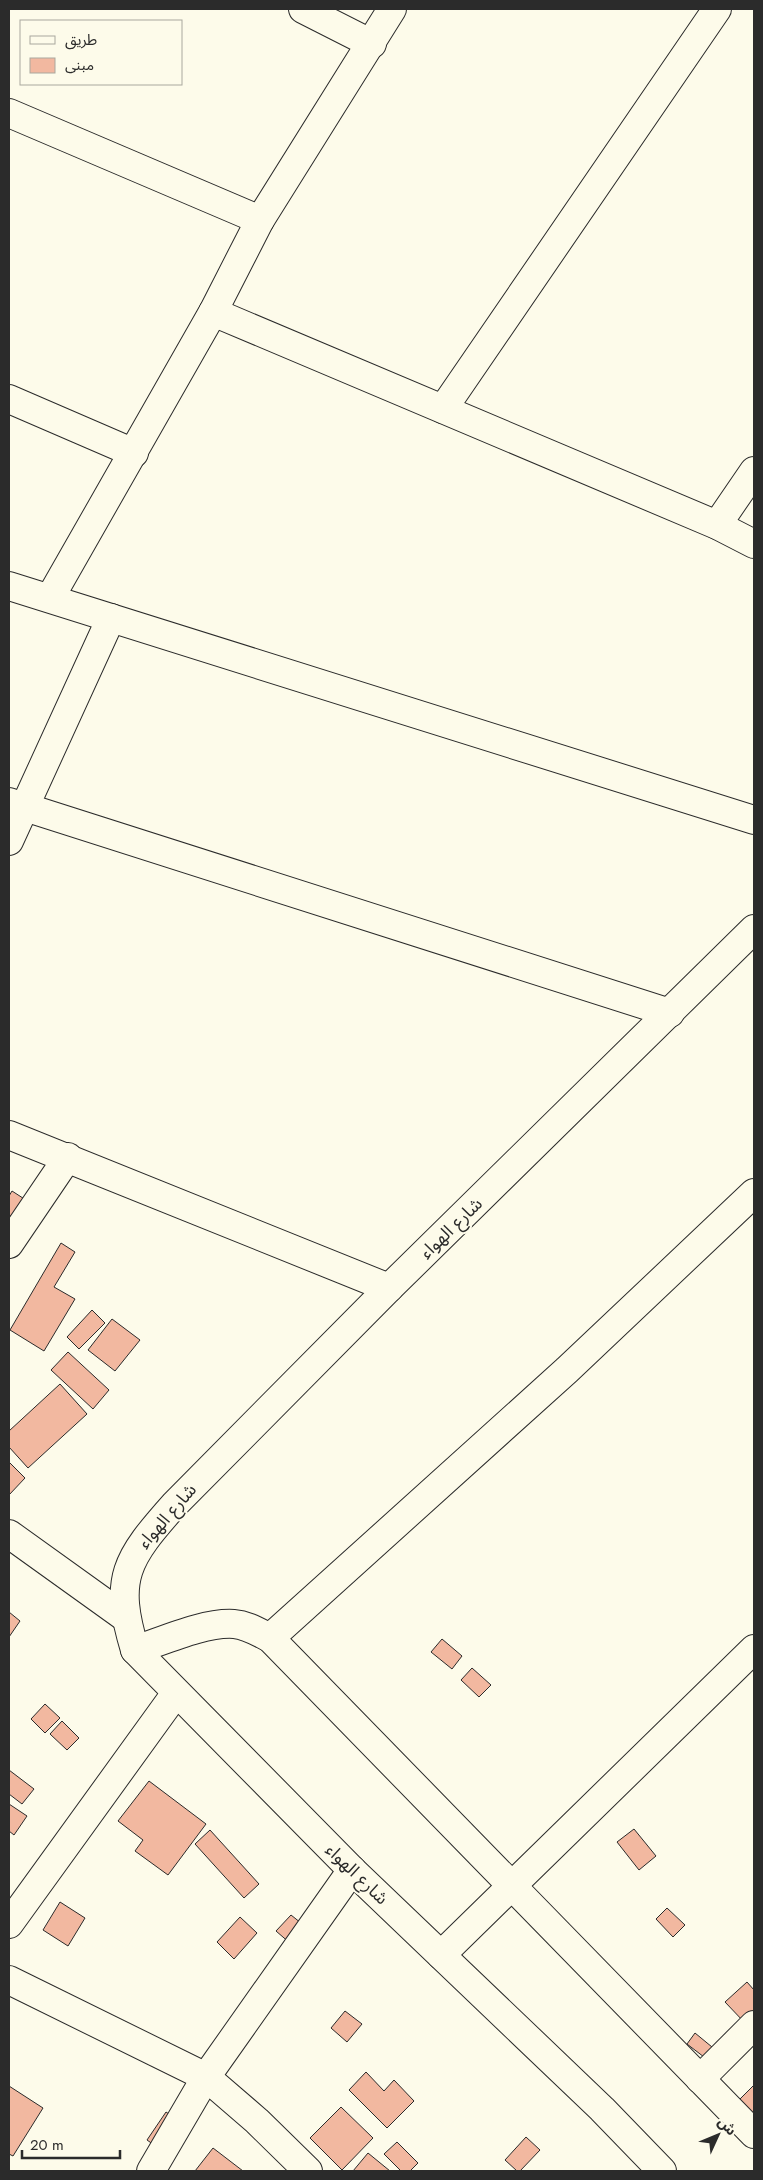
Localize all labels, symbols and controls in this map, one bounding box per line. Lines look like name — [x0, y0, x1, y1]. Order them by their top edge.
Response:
legend — [20, 20, 182, 85]
text: طريق — [65, 29, 97, 51]
text: مبنى — [65, 54, 94, 76]
street label: شارع الهواء — [414, 1191, 489, 1265]
street label: شارع الهواء — [131, 1478, 203, 1555]
street label: شارع الهواء — [319, 1837, 394, 1911]
north arrow — [693, 2110, 743, 2160]
text: ش — [713, 2112, 741, 2140]
scale bar — [22, 2128, 120, 2160]
text: 20 m — [30, 2134, 64, 2156]

